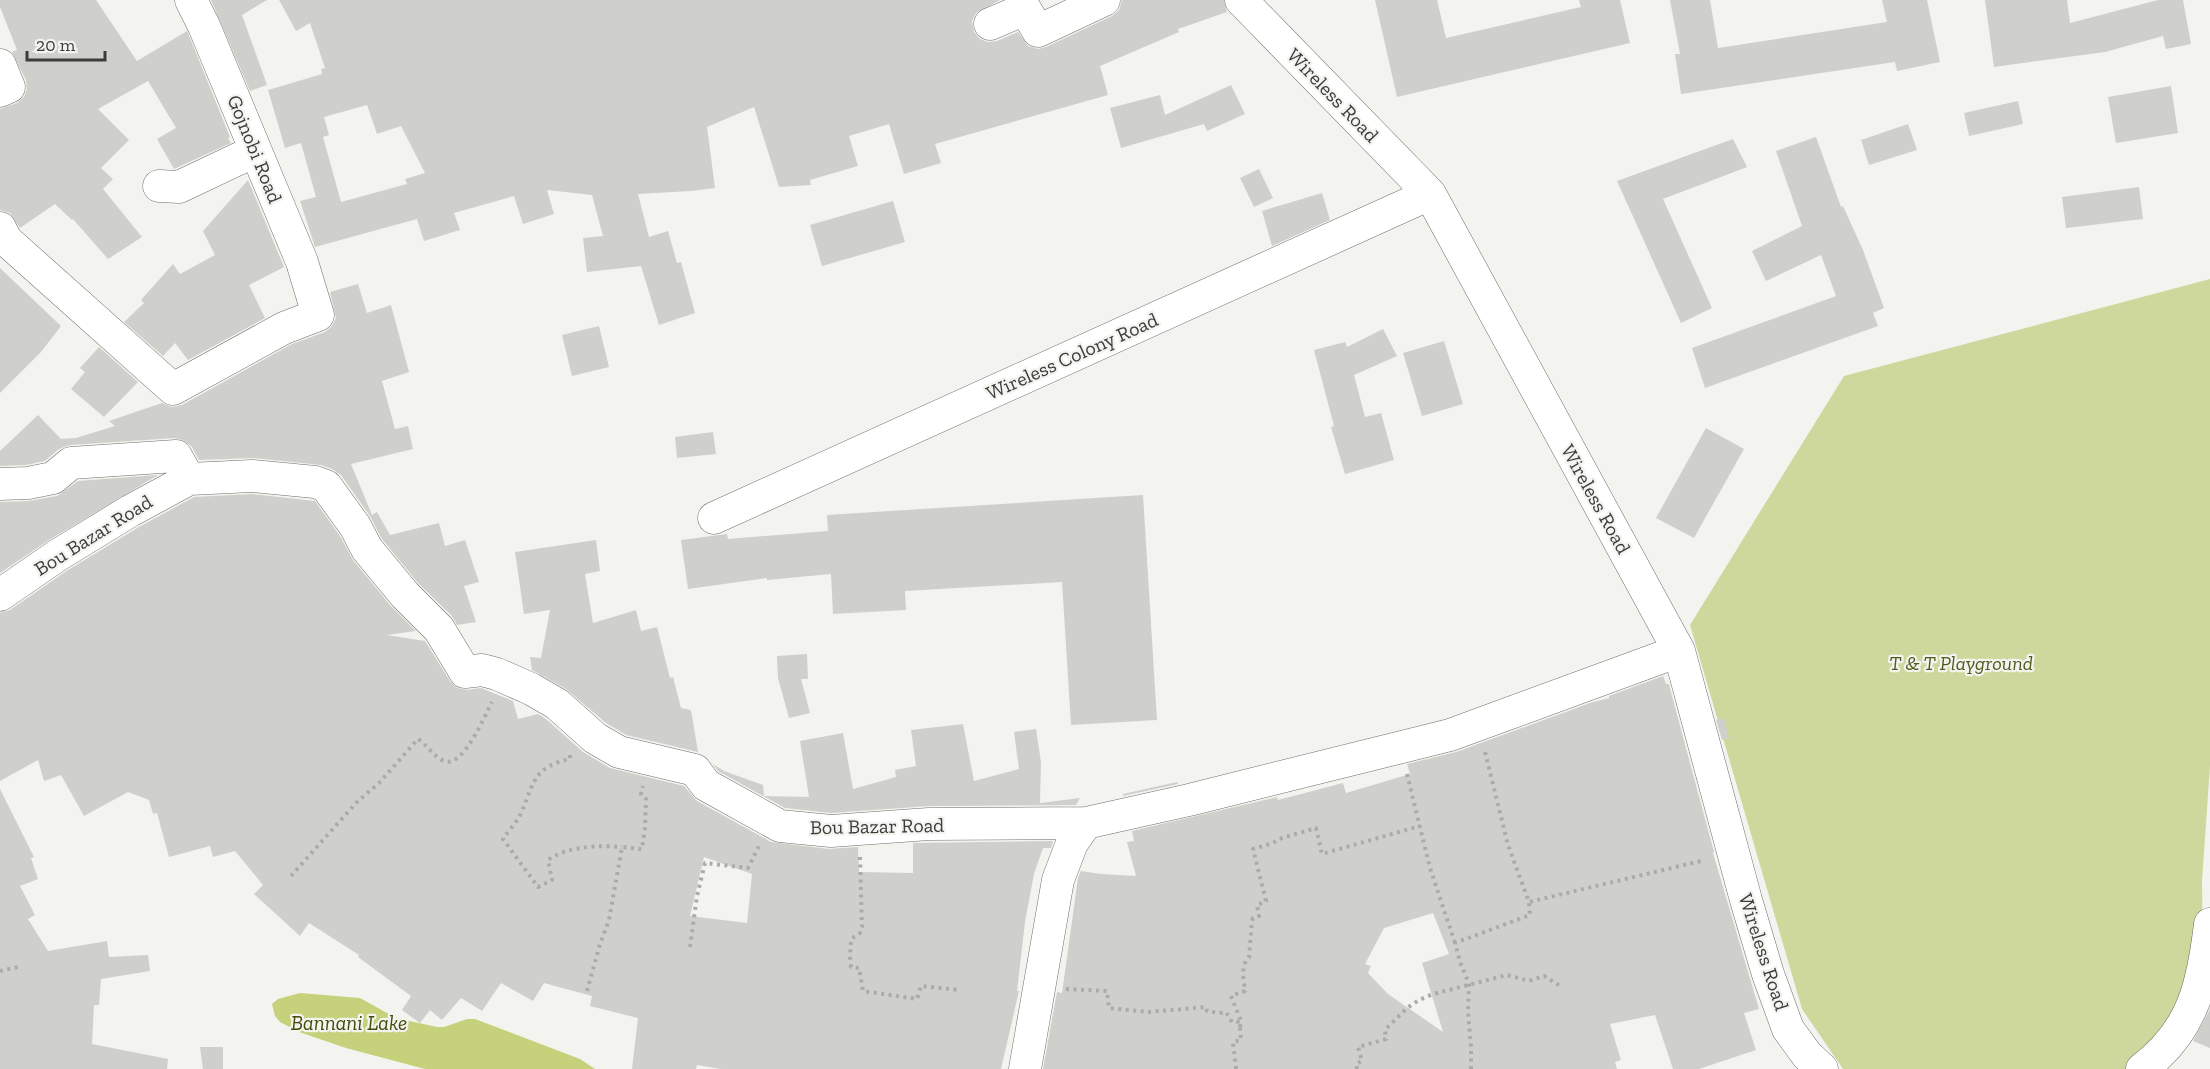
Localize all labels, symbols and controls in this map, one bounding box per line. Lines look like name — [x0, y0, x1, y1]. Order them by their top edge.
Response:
scale bar — [27, 24, 105, 62]
text: 20 m — [36, 34, 76, 56]
street label: Wireless Road — [1282, 43, 1384, 147]
street label: Gojnobi Road — [222, 91, 288, 207]
street label: Wireless Colony Road — [982, 307, 1162, 405]
street label: Wireless Road — [1556, 440, 1636, 558]
street label: Bou Bazar Road — [30, 489, 156, 581]
park label: T & T Playground — [1889, 651, 2033, 675]
street label: Bou Bazar Road — [810, 813, 944, 839]
street label: Wireless Road — [1734, 891, 1794, 1014]
water label: Bannani Lake — [291, 1010, 407, 1035]

